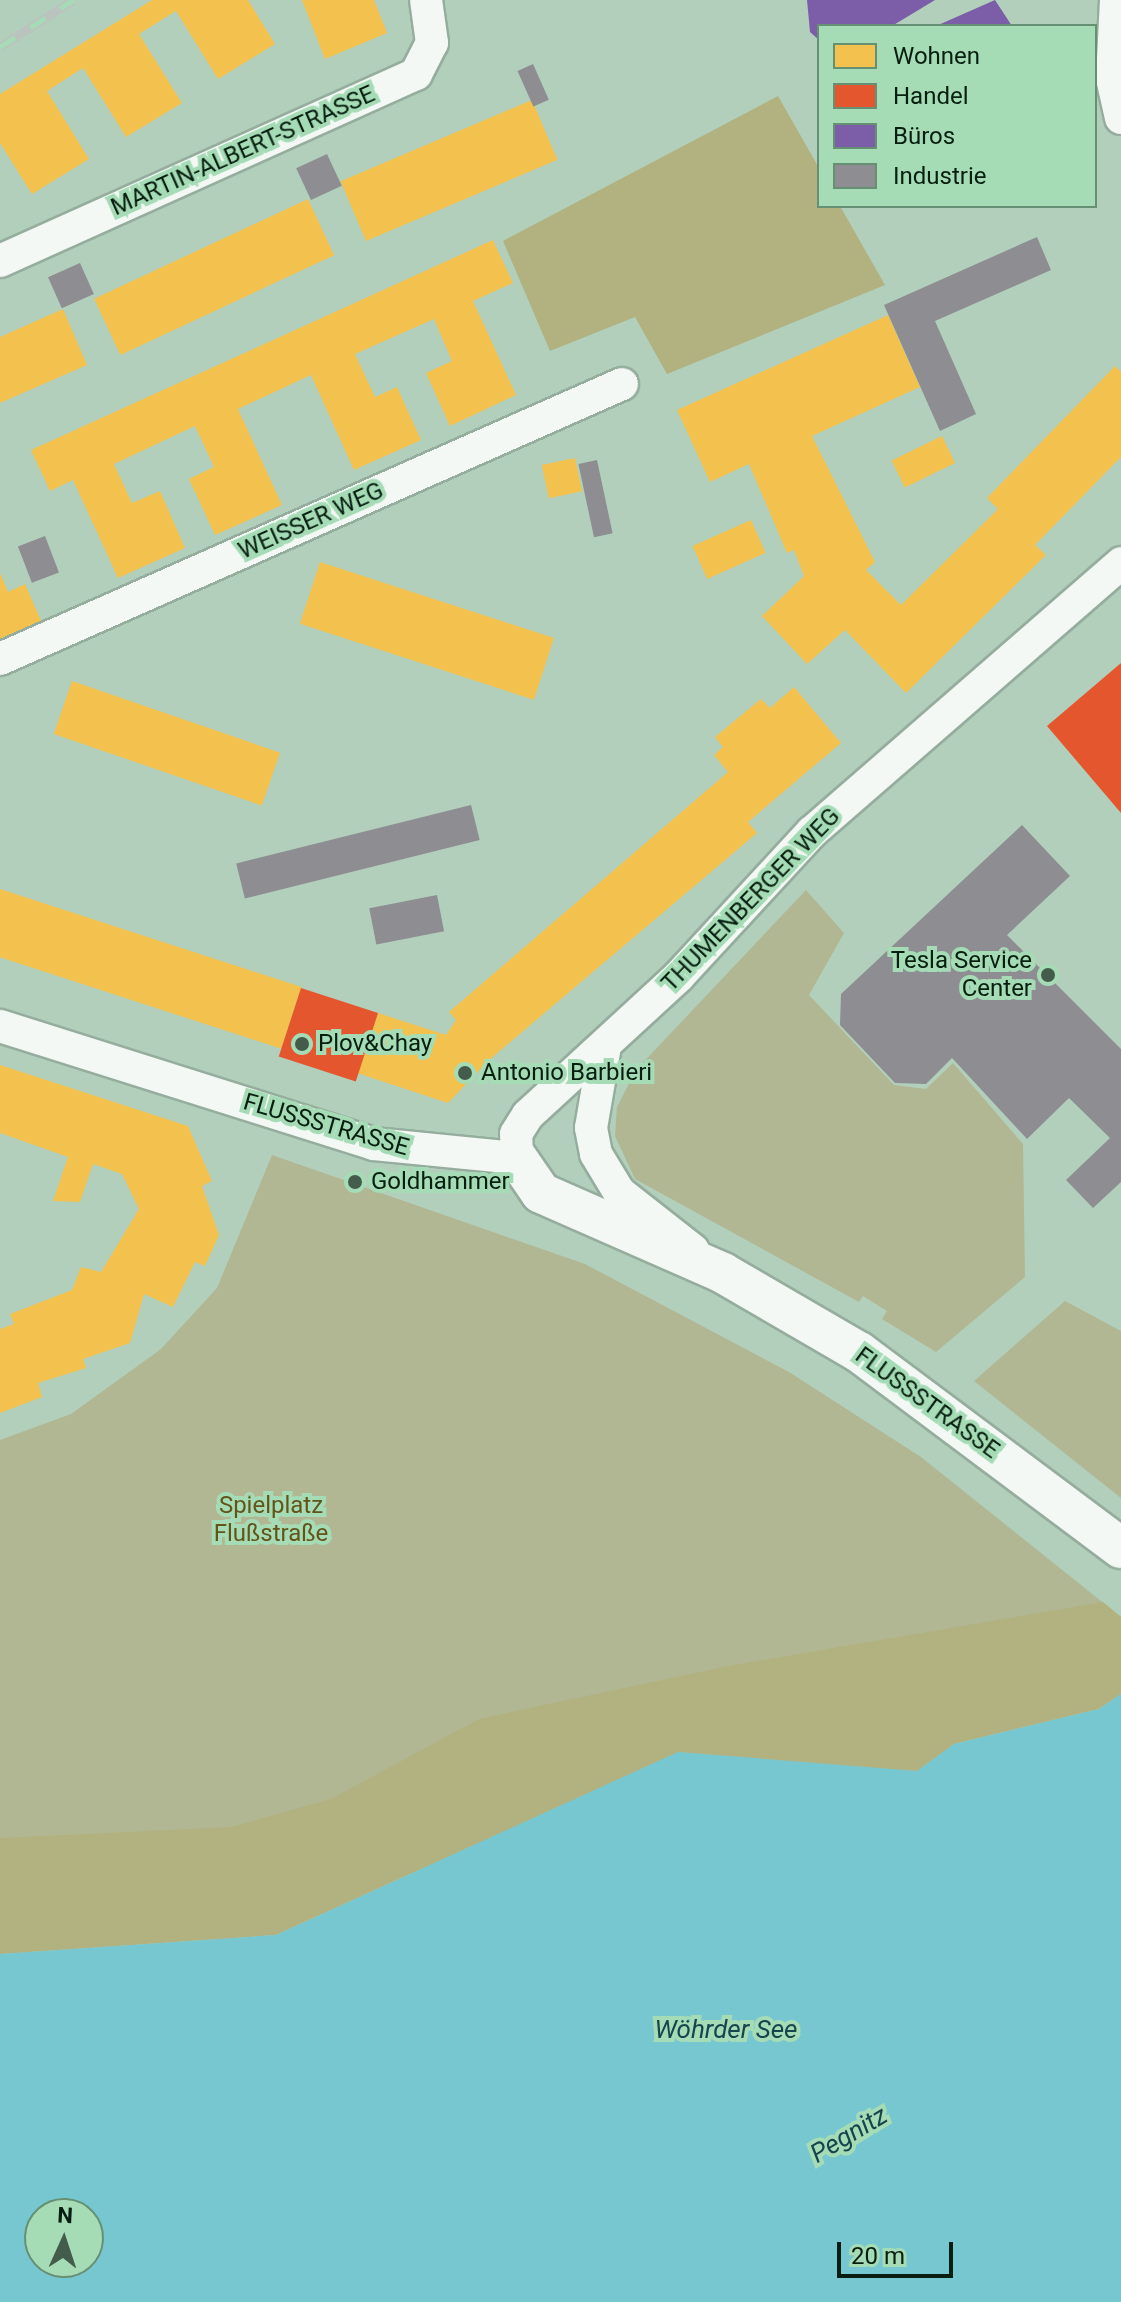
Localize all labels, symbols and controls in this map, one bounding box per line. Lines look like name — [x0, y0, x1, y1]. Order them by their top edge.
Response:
legend — [817, 24, 1097, 208]
text: Wohnen — [893, 42, 980, 70]
street label: MARTIN-ALBERT-STRASSE — [107, 80, 379, 222]
text: Handel — [893, 82, 969, 110]
text: Büros — [893, 122, 955, 150]
text: Industrie — [893, 162, 986, 190]
street label: WEISSER WEG — [234, 476, 388, 566]
street label: THUMENBERGER WEG — [656, 802, 846, 998]
place label: Tesla Service Center — [891, 947, 1032, 1003]
marker: Tesla Service Center — [1039, 966, 1057, 984]
place label: Plov&Chay — [318, 1030, 432, 1058]
marker: Plov&Chay — [293, 1035, 311, 1053]
place label: Antonio Barbieri — [481, 1059, 652, 1087]
marker: Antonio Barbieri — [456, 1064, 474, 1082]
street label: FLUSSSTRASSE — [240, 1088, 412, 1162]
place label: Goldhammer — [371, 1168, 510, 1196]
marker: Goldhammer — [346, 1173, 364, 1191]
street label: FLUSSSTRASSE — [849, 1341, 1005, 1465]
park label: Spielplatz Flußstraße — [214, 1492, 328, 1548]
water label: Wöhrder See — [655, 2014, 797, 2046]
water label: Pegnitz — [805, 2100, 893, 2170]
north arrow — [24, 2198, 104, 2278]
text: N — [57, 2203, 74, 2228]
scale bar — [841, 2226, 957, 2276]
text: 20 m — [851, 2242, 905, 2270]

